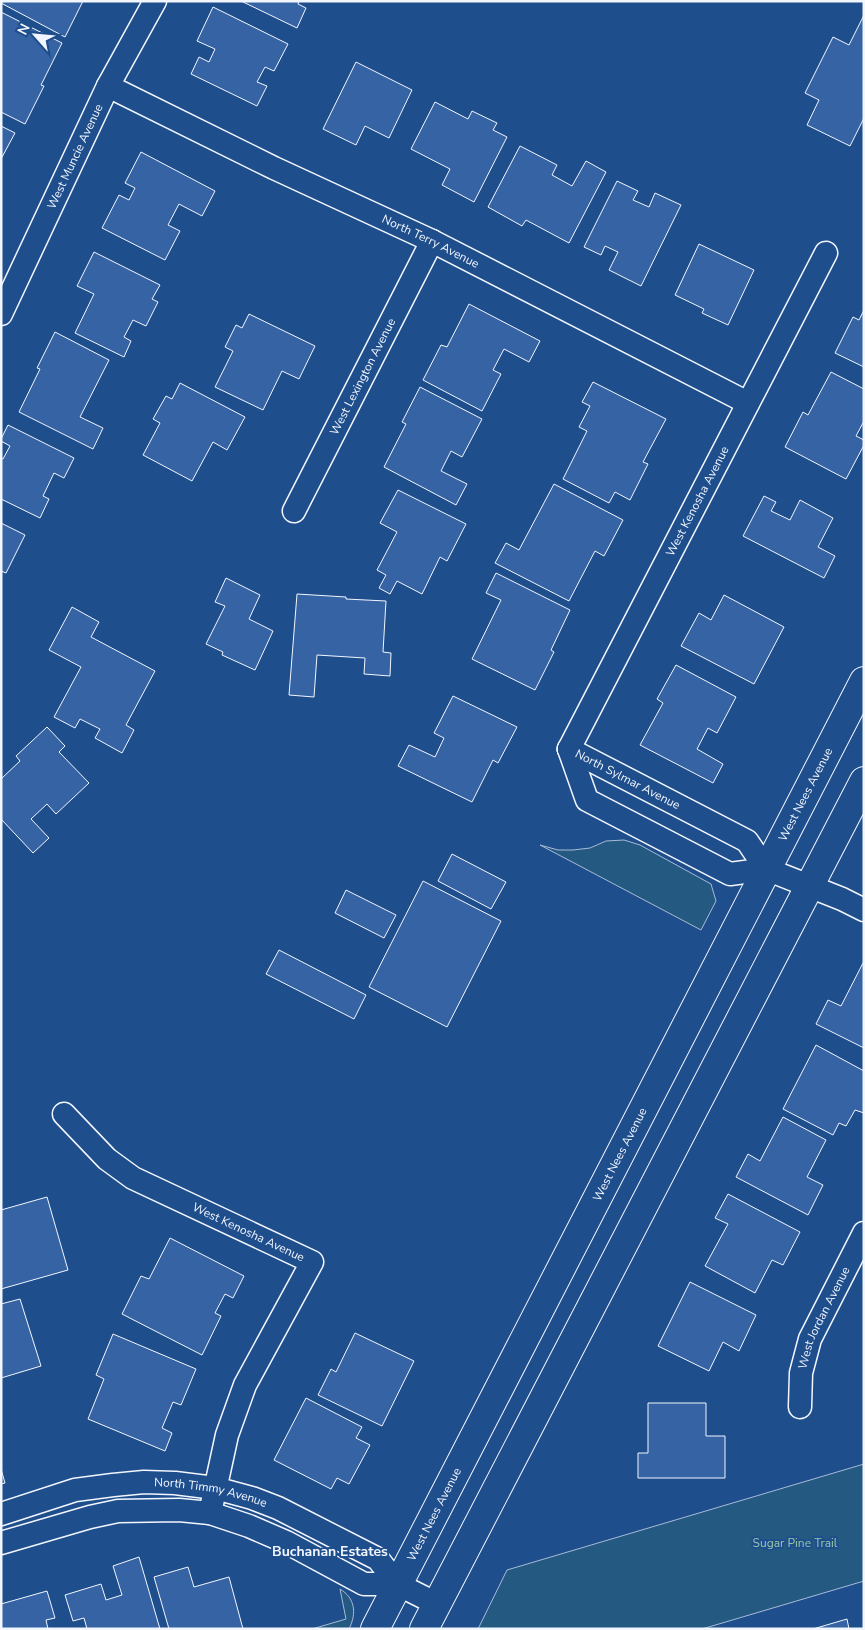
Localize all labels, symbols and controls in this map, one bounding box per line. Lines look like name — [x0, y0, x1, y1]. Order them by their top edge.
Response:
north arrow — [10, 10, 60, 60]
text: N — [13, 20, 35, 38]
street label: West Muncie Avenue — [43, 101, 106, 212]
street label: North Terry Avenue — [379, 211, 482, 272]
street label: West Lexington Avenue — [326, 315, 399, 438]
street label: West Kenosha Avenue — [662, 443, 733, 559]
street label: North Sylmar Avenue — [572, 745, 683, 813]
street label: West Nees Avenue — [775, 745, 836, 844]
street label: West Nees Avenue — [589, 1105, 651, 1204]
street label: West Kenosha Avenue — [190, 1199, 307, 1265]
street label: West Jordan Avenue — [794, 1264, 854, 1371]
street label: West Nees Avenue — [403, 1465, 465, 1564]
street label: North Timmy Avenue — [154, 1474, 269, 1511]
park label: Sugar Pine Trail — [753, 1535, 838, 1551]
district label: Buchanan Estates — [272, 1542, 388, 1561]

